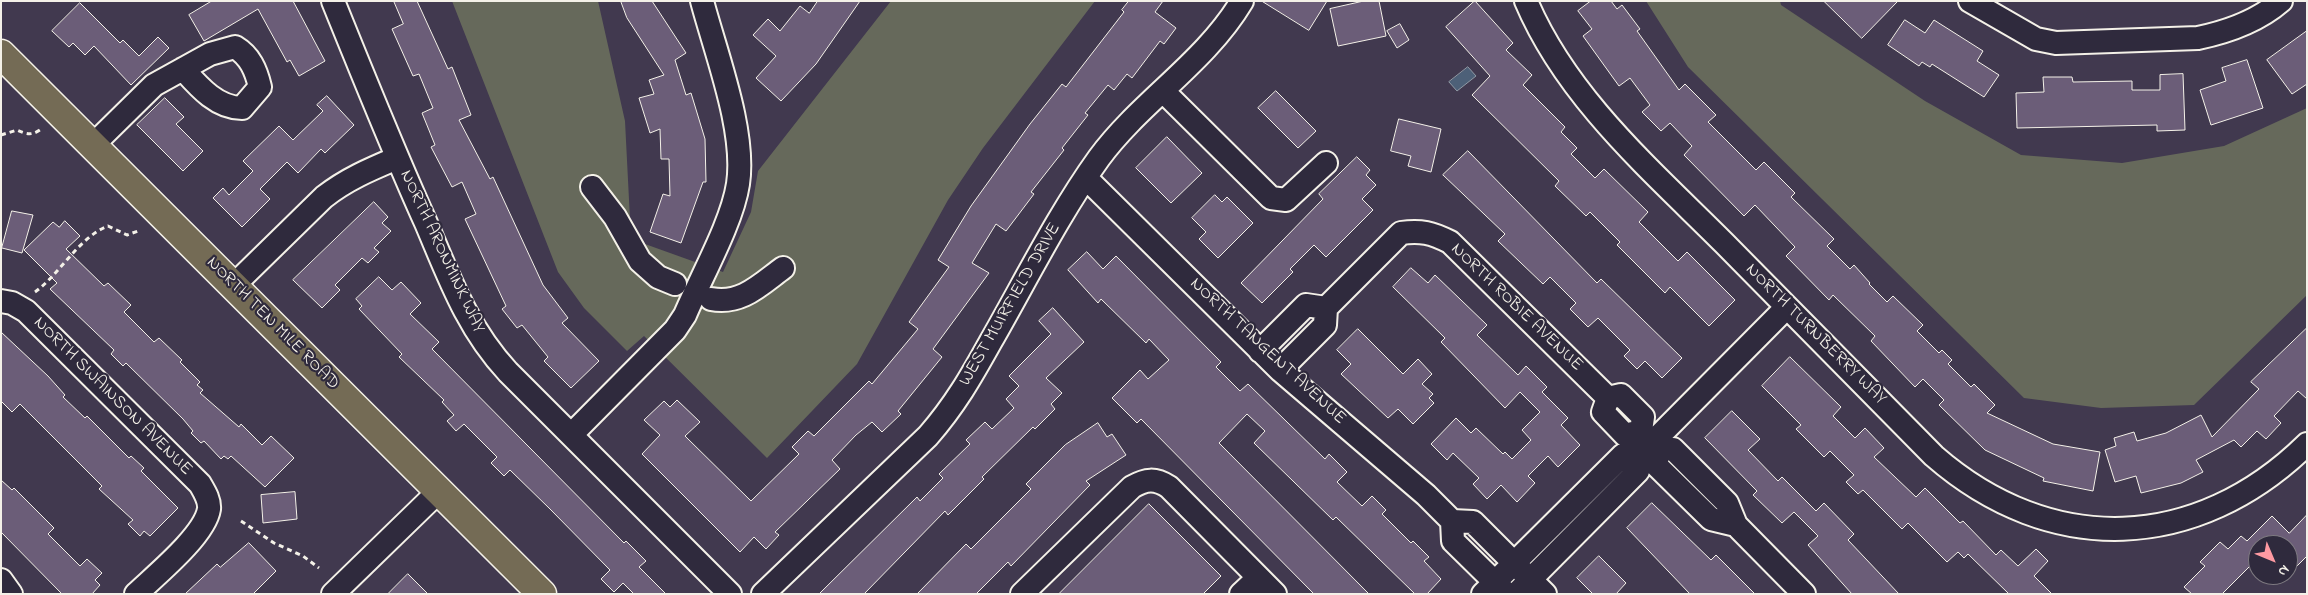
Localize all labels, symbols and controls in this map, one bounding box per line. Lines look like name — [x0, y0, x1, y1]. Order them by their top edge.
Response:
street label: NORTH ARONMINK WAY — [394, 167, 488, 337]
street label: WEST MUIRFIELD DRIVE — [956, 220, 1066, 390]
street label: NORTH ROBIE AVENUE — [1445, 239, 1587, 377]
street label: NORTH TEN MILE ROAD — [201, 253, 343, 395]
street label: NORTH TURNBERRY WAY — [1740, 260, 1890, 410]
street label: NORTH TANGENT AVENUE — [1184, 274, 1350, 430]
street label: NORTH SWAINSON AVENUE — [28, 313, 196, 481]
north arrow — [2248, 535, 2298, 585]
text: N — [2272, 559, 2294, 581]

